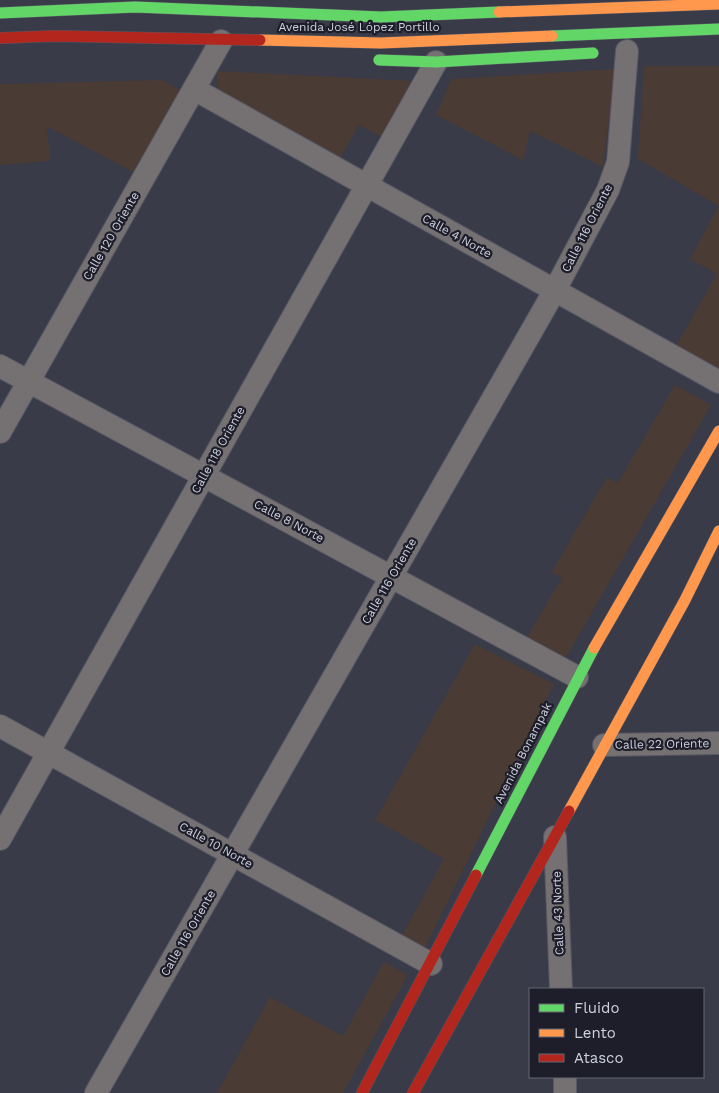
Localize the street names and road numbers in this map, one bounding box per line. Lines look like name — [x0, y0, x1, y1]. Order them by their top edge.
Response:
street label: Avenida José López Portillo — [278, 20, 440, 34]
street label: Calle 116 Oriente — [559, 181, 615, 274]
street label: Calle 120 Oriente — [80, 189, 142, 283]
street label: Calle 4 Norte — [420, 211, 494, 261]
street label: Calle 118 Oriente — [188, 404, 248, 496]
street label: Calle 8 Norte — [252, 497, 326, 545]
street label: Calle 116 Oriente — [359, 535, 419, 627]
street label: Avenida Bonampak — [492, 700, 555, 806]
street label: Calle 22 Oriente — [615, 736, 710, 752]
street label: Calle 10 Norte — [177, 819, 255, 871]
street label: Calle 43 Norte — [550, 871, 566, 955]
street label: Calle 116 Oriente — [158, 887, 218, 979]

